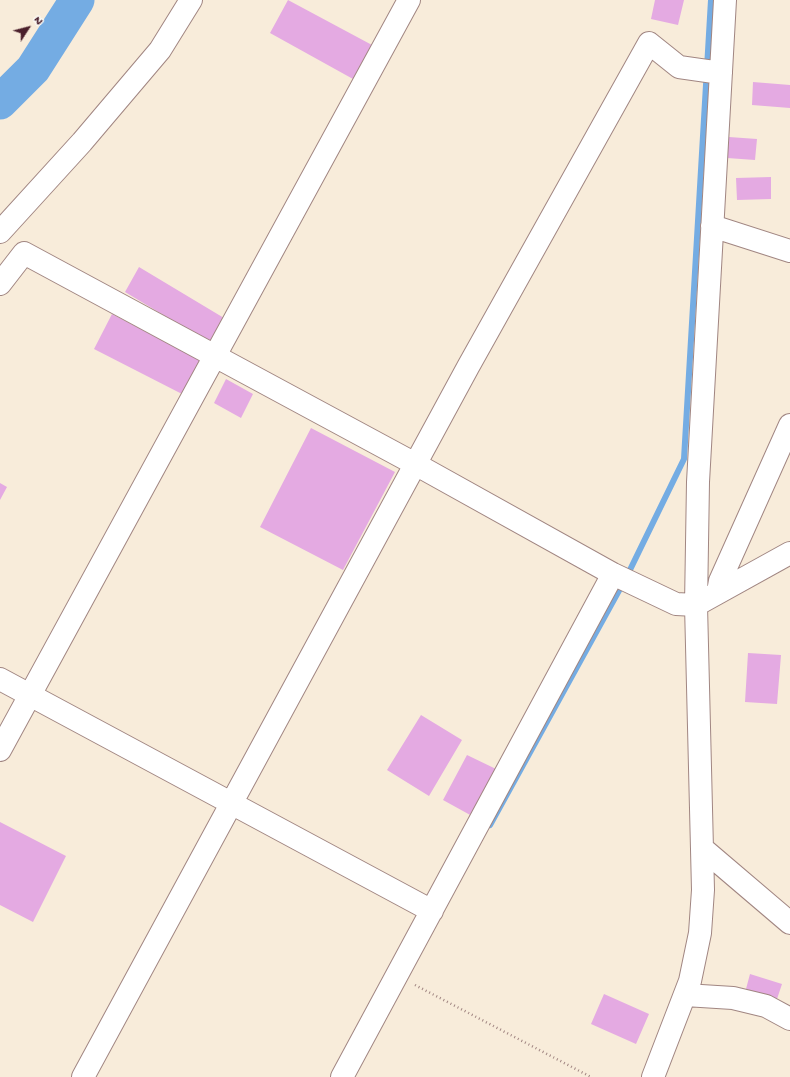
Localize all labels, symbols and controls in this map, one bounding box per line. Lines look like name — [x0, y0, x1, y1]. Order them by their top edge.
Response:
north arrow — [8, 8, 48, 48]
text: N — [31, 15, 45, 27]

